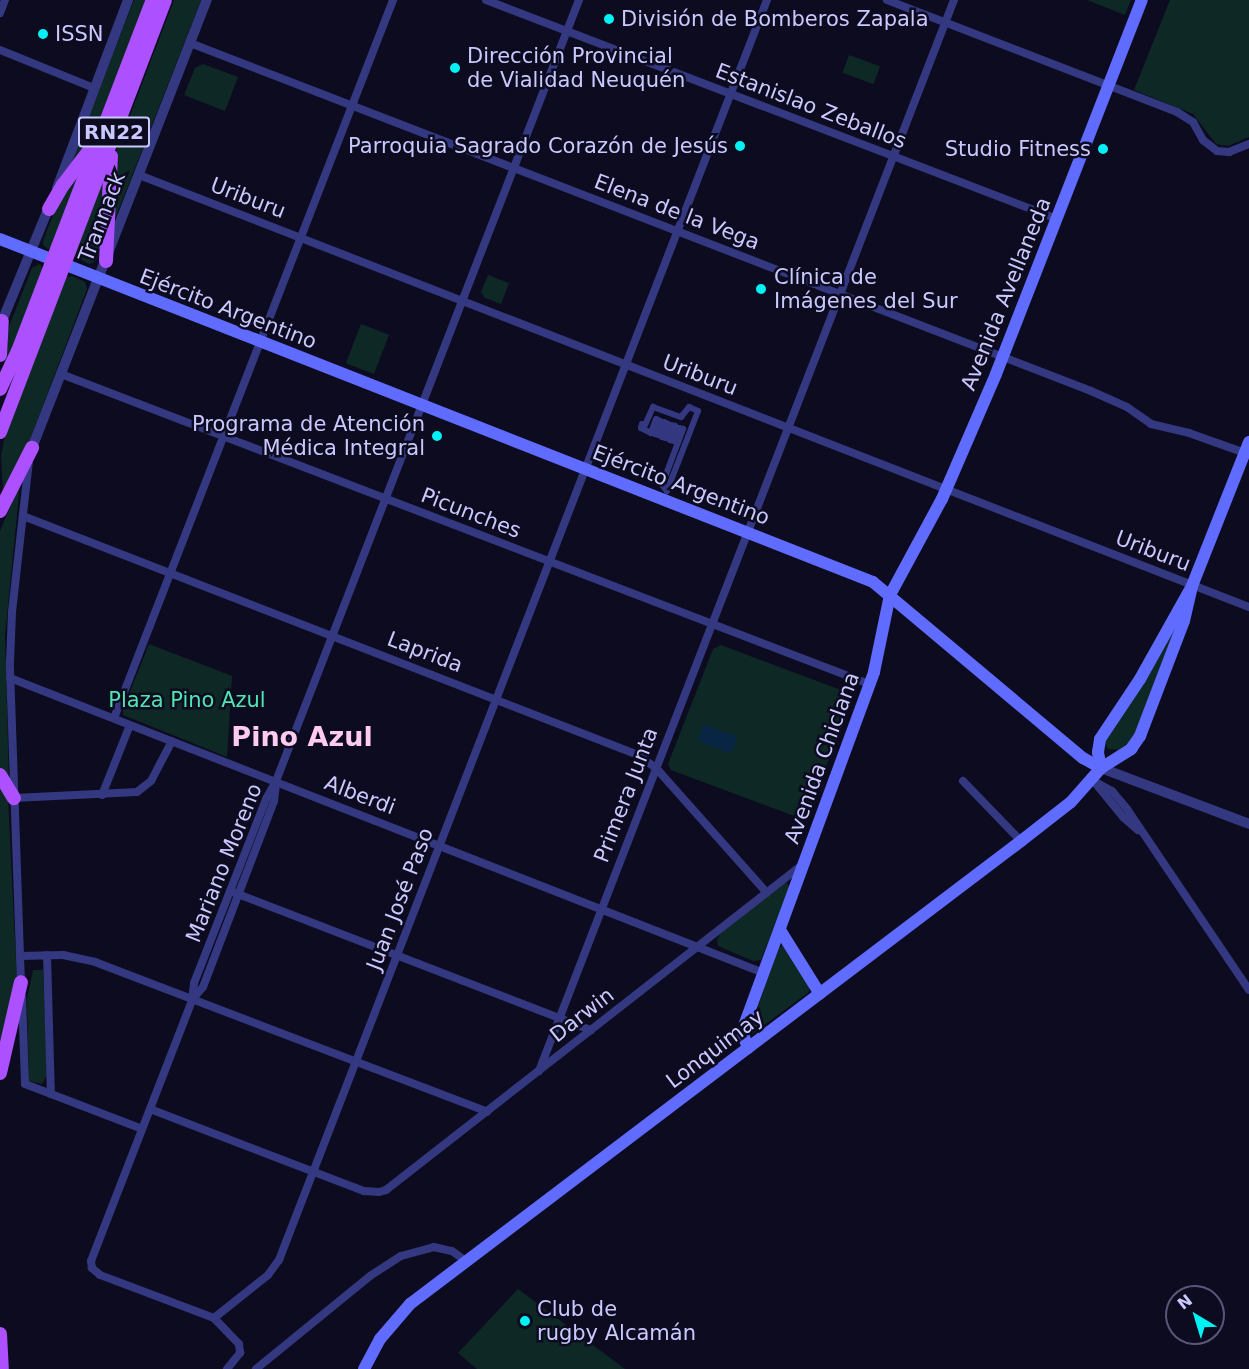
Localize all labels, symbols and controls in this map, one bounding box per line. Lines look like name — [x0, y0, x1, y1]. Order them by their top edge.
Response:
place label: División de Bomberos Zapala — [621, 6, 929, 32]
marker: División de Bomberos Zapala — [602, 12, 616, 26]
place label: ISSN — [55, 21, 104, 47]
marker: ISSN — [36, 27, 50, 41]
place label: Dirección Provincial de Vialidad Neuquén — [467, 43, 685, 93]
street label: Estanislao Zeballos — [712, 58, 910, 154]
marker: Dirección Provincial de Vialidad Neuquén — [448, 61, 462, 75]
road number: RN22 — [78, 115, 150, 149]
place label: Parroquia Sagrado Corazón de Jesús — [348, 133, 728, 159]
place label: Studio Fitness — [945, 136, 1091, 162]
marker: Parroquia Sagrado Corazón de Jesús — [733, 139, 747, 153]
marker: Studio Fitness — [1096, 142, 1110, 156]
street label: Trannack — [73, 168, 131, 266]
street label: Elena de la Vega — [591, 169, 763, 255]
street label: Uriburu — [207, 172, 289, 224]
street label: Avenida Avellaneda — [956, 194, 1056, 394]
street label: Ejército Argentino — [136, 264, 320, 354]
place label: Clínica de Imágenes del Sur — [774, 264, 958, 314]
marker: Clínica de Imágenes del Sur — [752, 280, 770, 298]
street label: Uriburu — [659, 349, 741, 401]
place label: Programa de Atención Médica Integral — [192, 411, 425, 461]
marker: Programa de Atención Médica Integral — [430, 429, 444, 443]
street label: Ejército Argentino — [589, 440, 773, 530]
street label: Picunches — [418, 482, 524, 544]
street label: Uriburu — [1112, 525, 1194, 577]
street label: Laprida — [384, 626, 466, 678]
street label: Avenida Chiclana — [779, 669, 865, 847]
park label: Plaza Pino Azul — [108, 687, 266, 713]
district label: Pino Azul — [231, 721, 373, 753]
street label: Primera Junta — [589, 724, 663, 866]
street label: Alberdi — [321, 770, 399, 820]
street label: Mariano Moreno — [181, 780, 267, 946]
street label: Juan José Paso — [361, 824, 439, 974]
street label: Darwin — [545, 982, 619, 1048]
street label: Lonquimay — [661, 1004, 769, 1094]
north arrow — [1165, 1285, 1225, 1345]
text: N — [1174, 1290, 1196, 1314]
place label: Club de rugby Alcamán — [537, 1296, 696, 1346]
marker: Club de rugby Alcamán — [518, 1314, 532, 1328]

